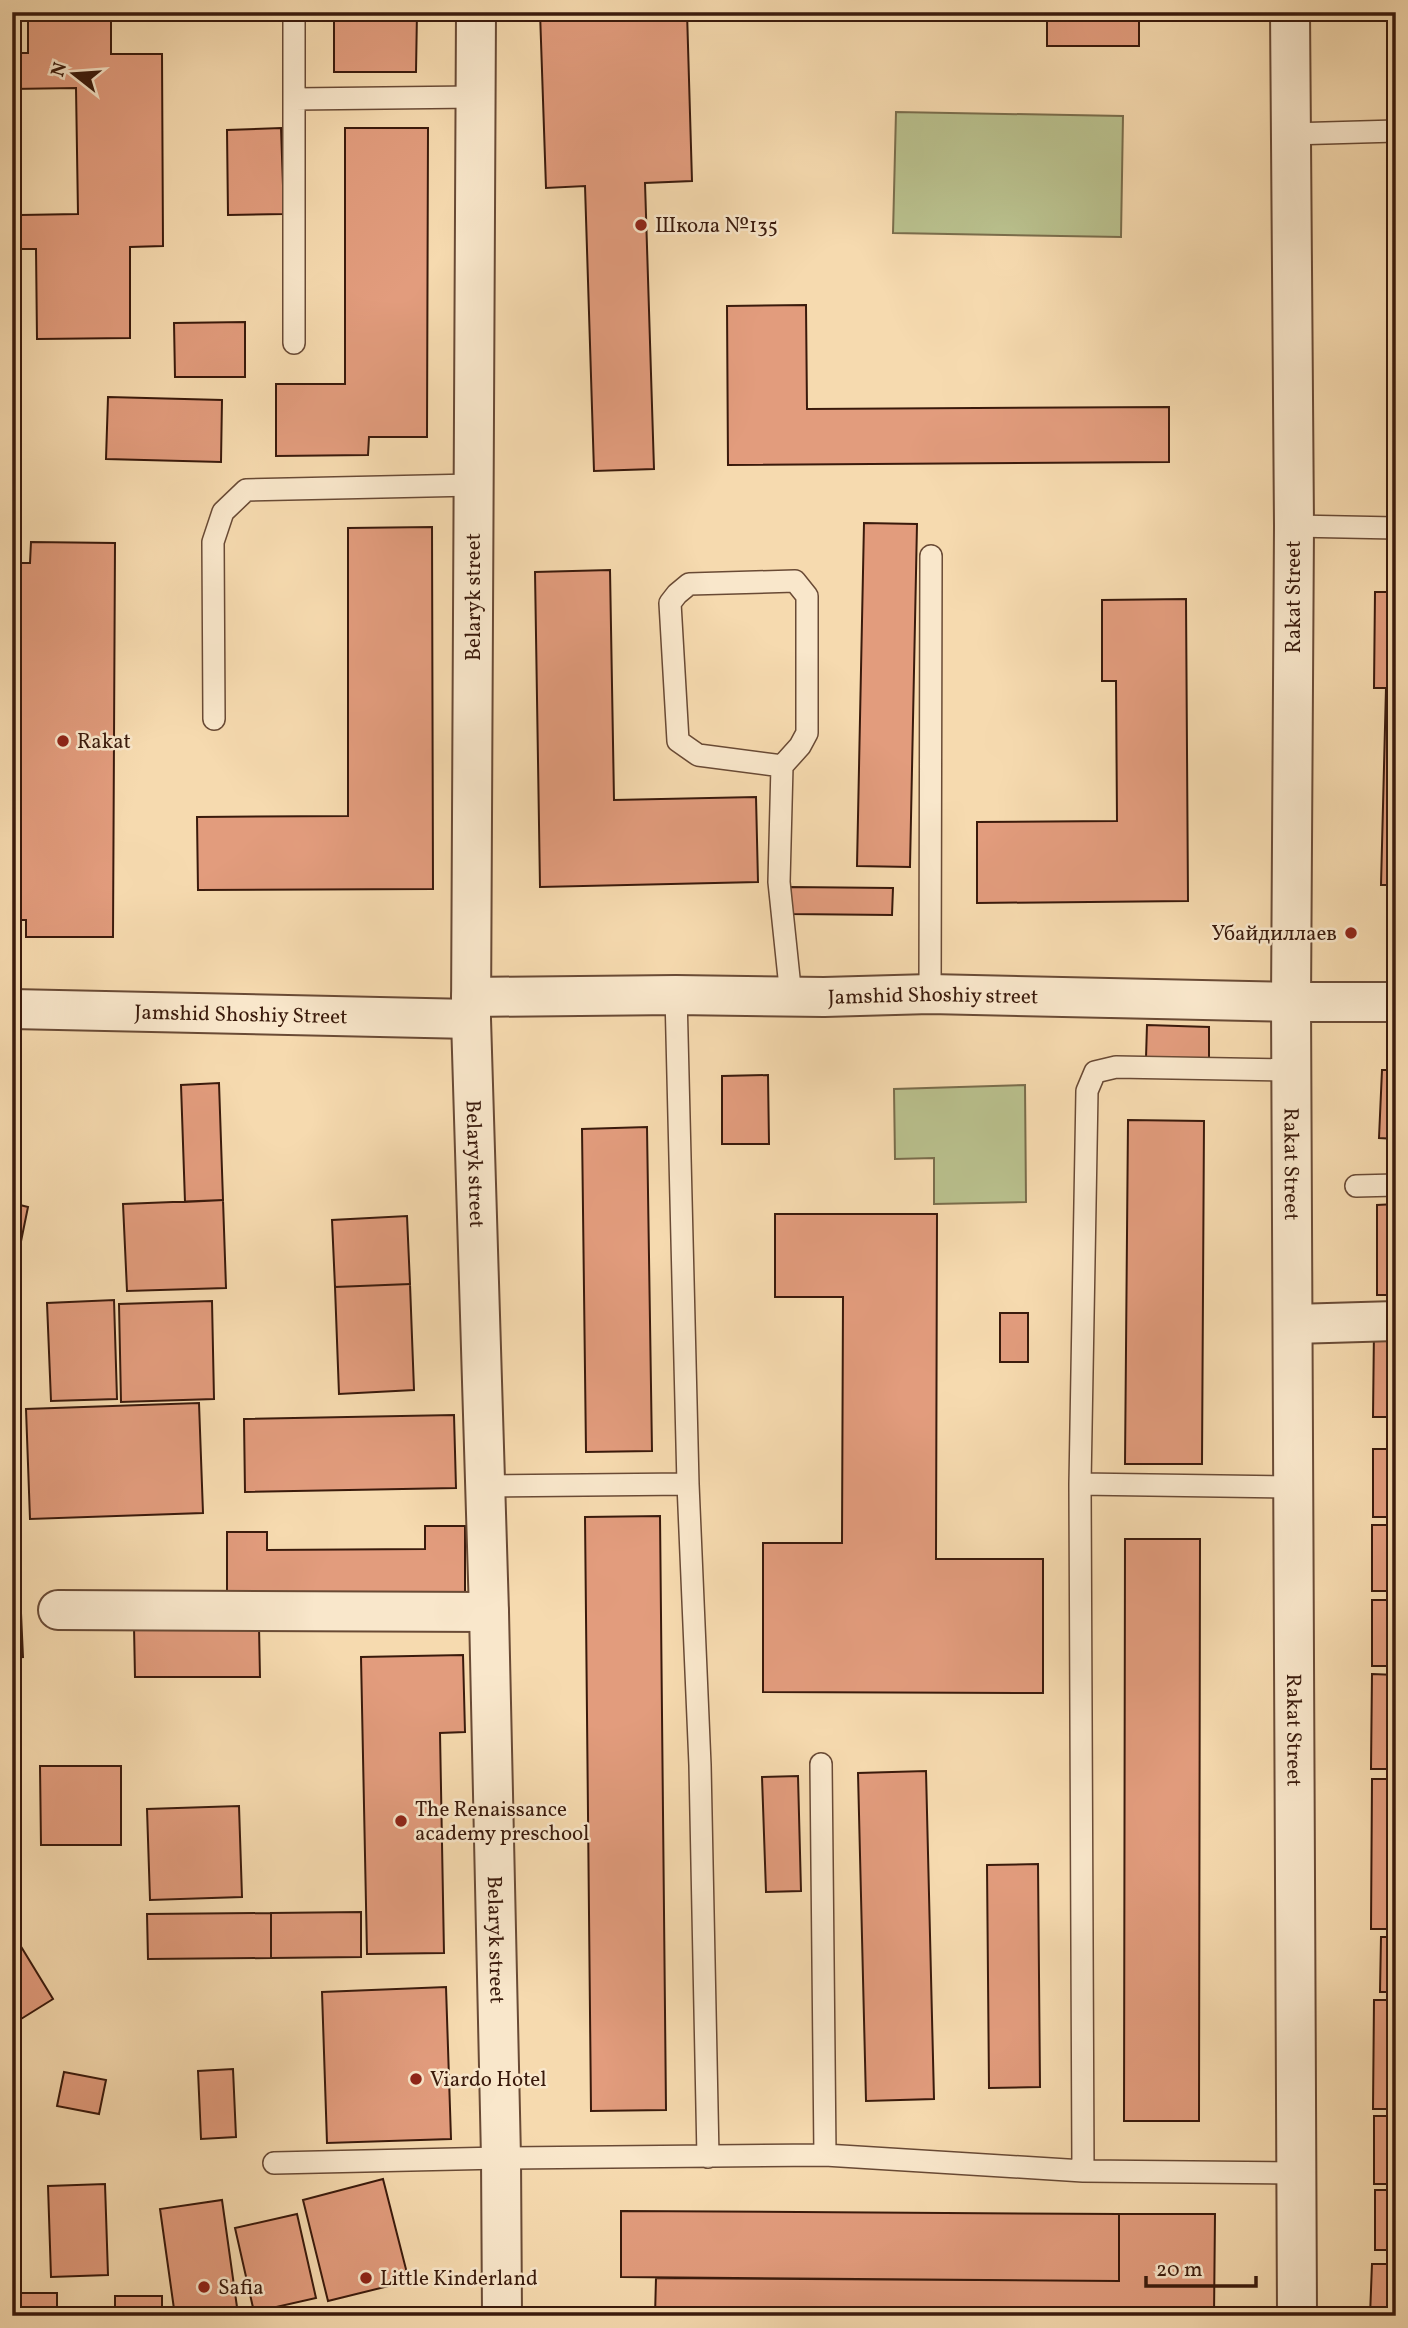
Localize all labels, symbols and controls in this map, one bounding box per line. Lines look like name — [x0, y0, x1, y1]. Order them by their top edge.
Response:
north arrow — [38, 38, 108, 108]
text: N — [45, 59, 74, 80]
place label: Школа №135 — [655, 212, 778, 241]
marker: Школа №135 — [633, 217, 649, 233]
street label: Belaryk street — [460, 533, 489, 661]
street label: Rakat Street — [1280, 540, 1309, 654]
place label: Rakat — [77, 728, 131, 757]
marker: Rakat — [55, 733, 71, 749]
place label: Убайдиллаев — [1212, 920, 1337, 949]
marker: Убайдиллаев — [1343, 925, 1359, 941]
street label: Jamshid Shoshiy street — [827, 981, 1038, 1013]
street label: Jamshid Shoshiy Street — [134, 999, 348, 1032]
street label: Belaryk street — [457, 1099, 490, 1228]
street label: Rakat Street — [1275, 1107, 1305, 1221]
street label: Rakat Street — [1278, 1673, 1308, 1787]
place label: The Renaissance academy preschool — [415, 1796, 589, 1849]
marker: The Renaissance academy preschool — [393, 1813, 409, 1829]
street label: Belaryk street — [479, 1875, 511, 2004]
place label: Viardo Hotel — [430, 2066, 547, 2095]
marker: Viardo Hotel — [408, 2071, 424, 2087]
scale bar — [1146, 2244, 1256, 2288]
text: 20 m — [1156, 2256, 1202, 2285]
place label: Little Kinderland — [380, 2265, 538, 2294]
marker: Little Kinderland — [358, 2270, 374, 2286]
place label: Safia — [218, 2274, 264, 2303]
marker: Safia — [196, 2279, 212, 2295]

